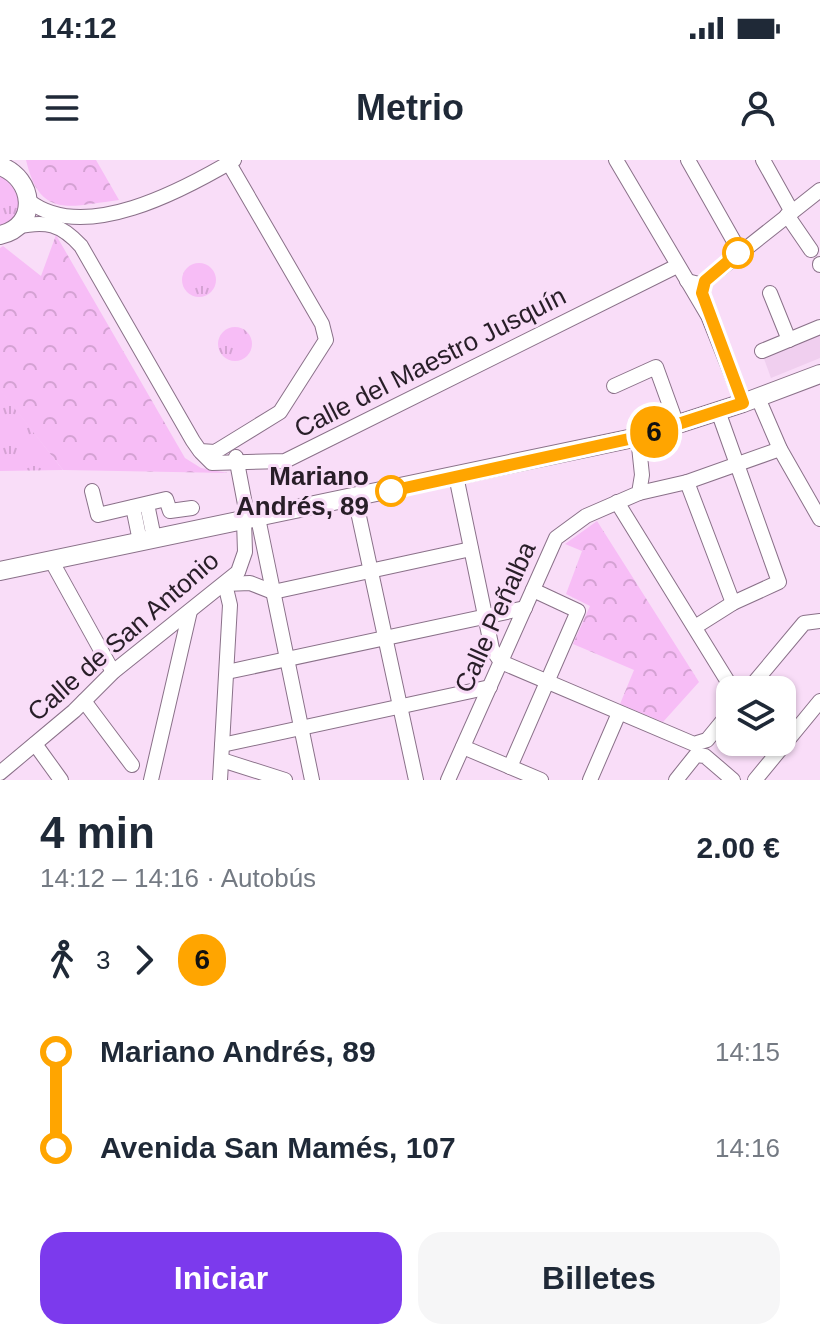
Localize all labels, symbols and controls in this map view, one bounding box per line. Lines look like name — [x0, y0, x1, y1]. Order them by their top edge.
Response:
text: 14:12 — [40, 11, 117, 44]
icon: menu — [40, 86, 84, 130]
icon: person — [736, 86, 780, 130]
text: Metrio — [356, 87, 464, 128]
unlabelled marker — [723, 238, 753, 268]
street label: Calle del Maestro Jusquín — [289, 280, 571, 444]
line badge: 6 — [628, 406, 680, 458]
text: 6 — [646, 416, 662, 447]
place label: Mariano Andrés, 89 — [236, 461, 369, 521]
marker: Mariano Andrés, 89 — [376, 476, 406, 506]
street label: Calle Peñalba — [448, 536, 542, 697]
street label: Calle de San Antonio — [22, 545, 224, 727]
map controls — [716, 676, 796, 756]
button: layers — [716, 676, 796, 756]
text: 4 min — [40, 808, 155, 857]
text: 2.00 € — [697, 831, 780, 864]
text: 14:12 – 14:16 · Autobús — [40, 863, 316, 893]
icon: walk — [40, 938, 84, 982]
icon: forward — [122, 938, 166, 982]
text: 6 — [194, 944, 210, 975]
text: 3 — [96, 945, 110, 975]
text: Mariano Andrés, 89 — [100, 1035, 376, 1068]
text: 14:15 — [715, 1037, 780, 1067]
text: Avenida San Mamés, 107 — [100, 1131, 456, 1164]
text: 14:16 — [715, 1133, 780, 1163]
button: Iniciar — [40, 1232, 402, 1324]
button: Billetes — [418, 1232, 780, 1324]

